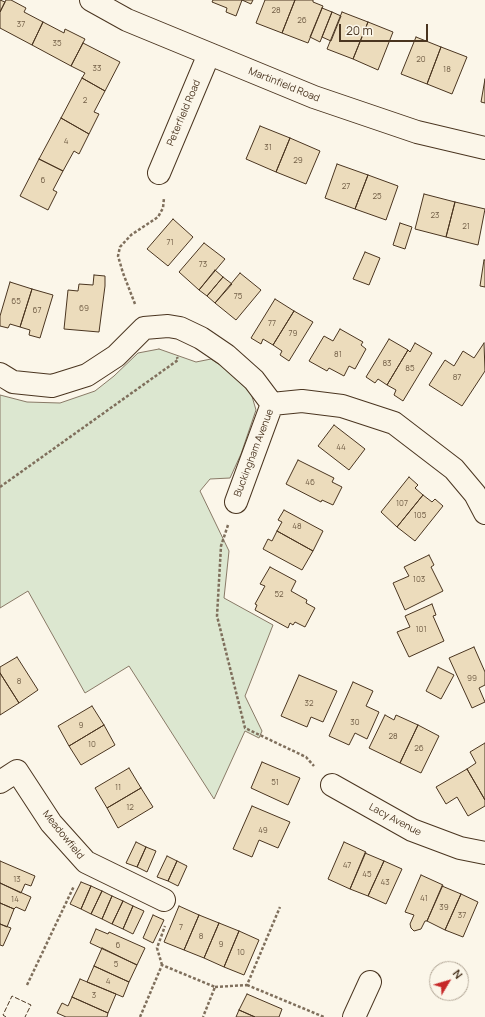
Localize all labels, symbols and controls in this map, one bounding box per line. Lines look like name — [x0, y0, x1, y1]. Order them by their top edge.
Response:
house number: 28 — [271, 6, 281, 16]
house number: 26 — [297, 16, 307, 26]
scale bar — [341, 16, 430, 42]
house number: 37 — [17, 20, 25, 30]
text: 20 m — [346, 22, 373, 39]
house number: 35 — [52, 39, 62, 49]
house number: 20 — [416, 55, 426, 65]
house number: 33 — [93, 64, 101, 74]
street label: Martinfield Road — [247, 65, 321, 105]
house number: 18 — [443, 65, 451, 75]
street label: Peterfield Road — [165, 78, 203, 148]
house number: 2 — [83, 96, 87, 106]
house number: 4 — [64, 137, 68, 147]
house number: 31 — [264, 143, 272, 153]
house number: 29 — [293, 156, 303, 166]
house number: 6 — [41, 176, 45, 186]
house number: 27 — [342, 182, 350, 192]
house number: 25 — [372, 192, 382, 202]
house number: 23 — [431, 211, 439, 221]
house number: 21 — [462, 222, 470, 232]
house number: 71 — [166, 238, 174, 248]
house number: 73 — [199, 260, 207, 270]
house number: 75 — [234, 292, 242, 302]
house number: 65 — [11, 297, 21, 307]
house number: 69 — [79, 304, 89, 314]
house number: 67 — [33, 306, 41, 316]
house number: 77 — [268, 319, 276, 329]
house number: 79 — [289, 329, 297, 339]
house number: 81 — [334, 350, 342, 360]
house number: 83 — [382, 359, 392, 369]
house number: 85 — [405, 364, 415, 374]
house number: 87 — [453, 373, 461, 383]
street label: Buckingham Avenue — [232, 407, 276, 499]
house number: 44 — [336, 443, 346, 453]
house number: 46 — [305, 478, 315, 488]
house number: 107 — [396, 499, 408, 509]
house number: 105 — [414, 511, 426, 521]
house number: 48 — [292, 522, 302, 532]
house number: 103 — [413, 575, 425, 585]
house number: 52 — [275, 590, 283, 600]
house number: 101 — [415, 625, 427, 635]
house number: 99 — [467, 674, 477, 684]
house number: 8 — [17, 677, 21, 687]
house number: 32 — [305, 699, 313, 709]
house number: 30 — [350, 718, 360, 728]
house number: 9 — [79, 721, 83, 731]
house number: 28 — [388, 732, 398, 742]
house number: 10 — [88, 740, 96, 750]
house number: 26 — [414, 744, 424, 754]
house number: 51 — [271, 778, 279, 788]
house number: 11 — [115, 783, 121, 793]
street label: Lacy Avenue — [367, 801, 423, 839]
house number: 12 — [126, 803, 134, 813]
street label: Meadowfield — [40, 808, 86, 862]
house number: 49 — [258, 826, 268, 836]
house number: 47 — [343, 861, 351, 871]
house number: 45 — [362, 870, 372, 880]
house number: 13 — [13, 875, 21, 885]
house number: 43 — [380, 878, 390, 888]
house number: 41 — [420, 894, 428, 904]
house number: 14 — [11, 895, 19, 905]
house number: 39 — [439, 903, 449, 913]
house number: 37 — [458, 911, 466, 921]
house number: 7 — [179, 923, 183, 933]
house number: 8 — [199, 932, 203, 942]
house number: 9 — [219, 940, 223, 950]
house number: 6 — [116, 941, 120, 951]
house number: 10 — [237, 948, 245, 958]
house number: 5 — [114, 960, 118, 970]
north arrow — [429, 961, 469, 1001]
text: N — [450, 966, 466, 982]
house number: 4 — [106, 977, 110, 987]
house number: 3 — [92, 991, 96, 1001]

